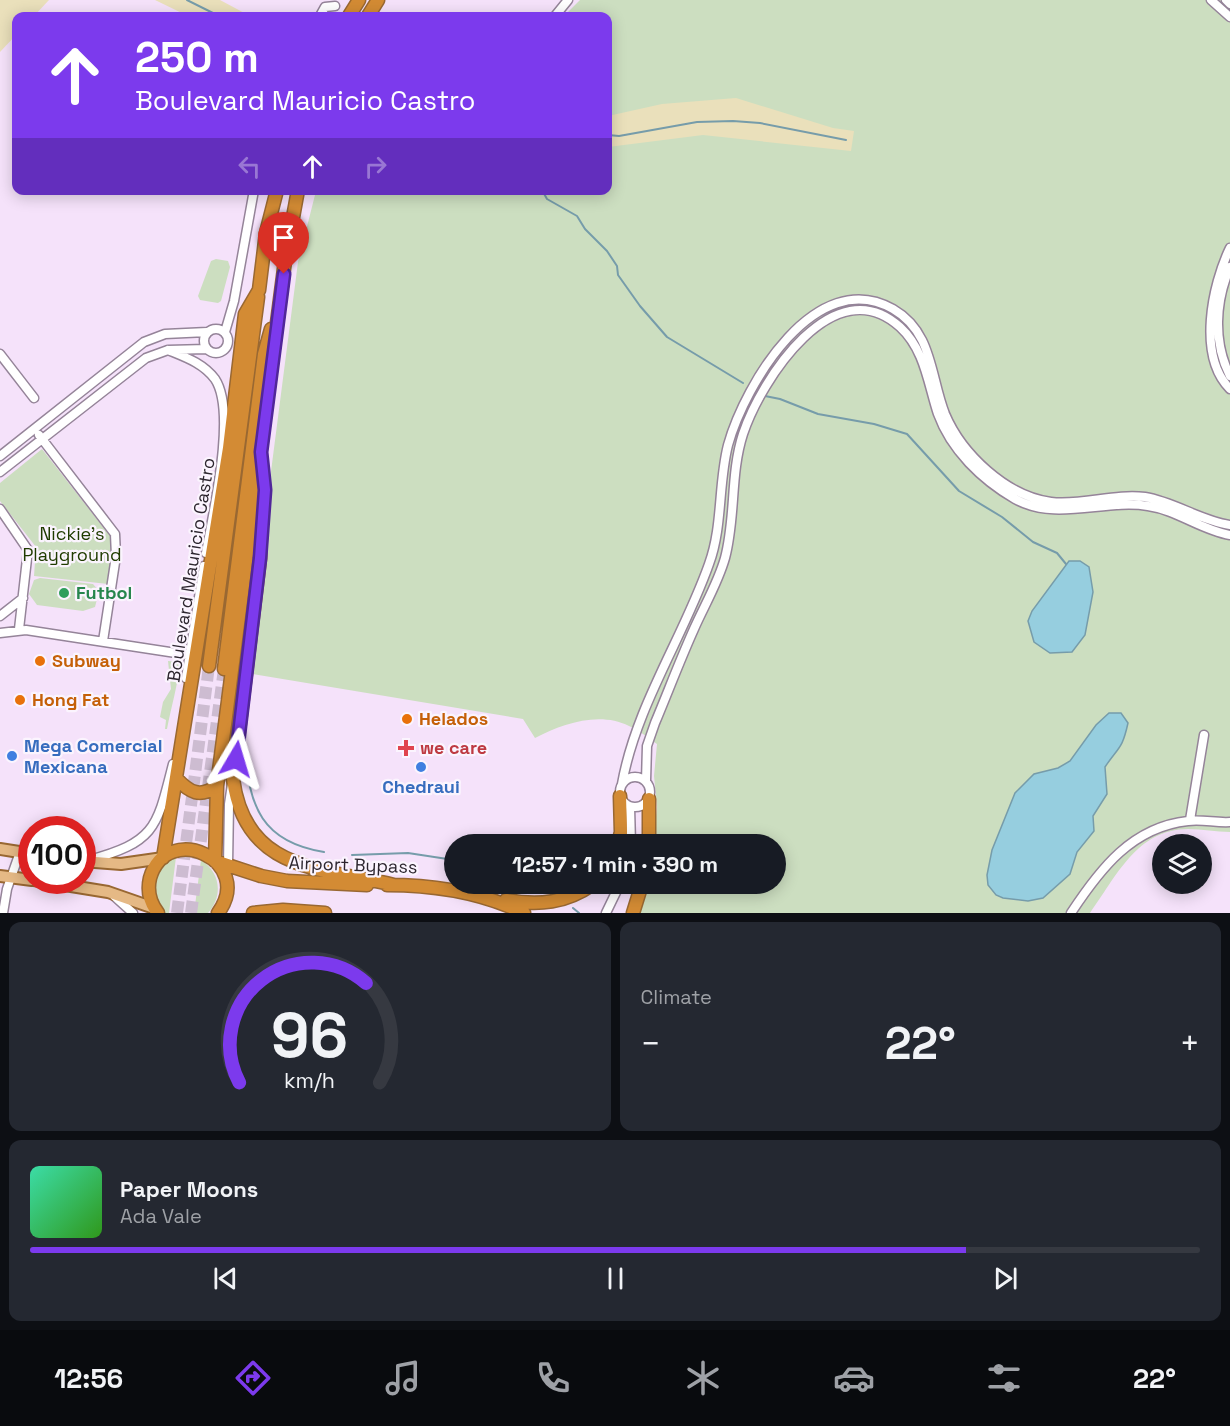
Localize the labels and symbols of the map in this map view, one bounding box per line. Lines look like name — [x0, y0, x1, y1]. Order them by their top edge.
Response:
pin — [258, 212, 309, 274]
street label: Boulevard Mauricio Castro — [161, 456, 220, 684]
park label: Nickie's Playground — [22, 522, 122, 566]
place label: Futbol — [76, 581, 132, 604]
marker: Futbol — [57, 586, 71, 600]
place label: Subway — [52, 649, 121, 672]
marker: Subway — [33, 654, 47, 668]
place label: Hong Fat — [32, 688, 109, 711]
marker: Hong Fat — [13, 693, 27, 707]
place label: Helados — [419, 707, 488, 730]
marker: Helados — [400, 712, 414, 726]
position arrow — [204, 727, 268, 791]
place label: Mega Comercial Mexicana — [24, 734, 162, 778]
place label: we care — [420, 736, 487, 759]
marker: we care — [397, 739, 415, 757]
marker: Mega Comercial Mexicana — [5, 749, 19, 763]
marker: Chedraui — [414, 760, 428, 774]
place label: Chedraui — [382, 775, 460, 798]
speed limit sign: 100 — [18, 816, 96, 894]
street label: Airport Bypass — [288, 851, 418, 878]

